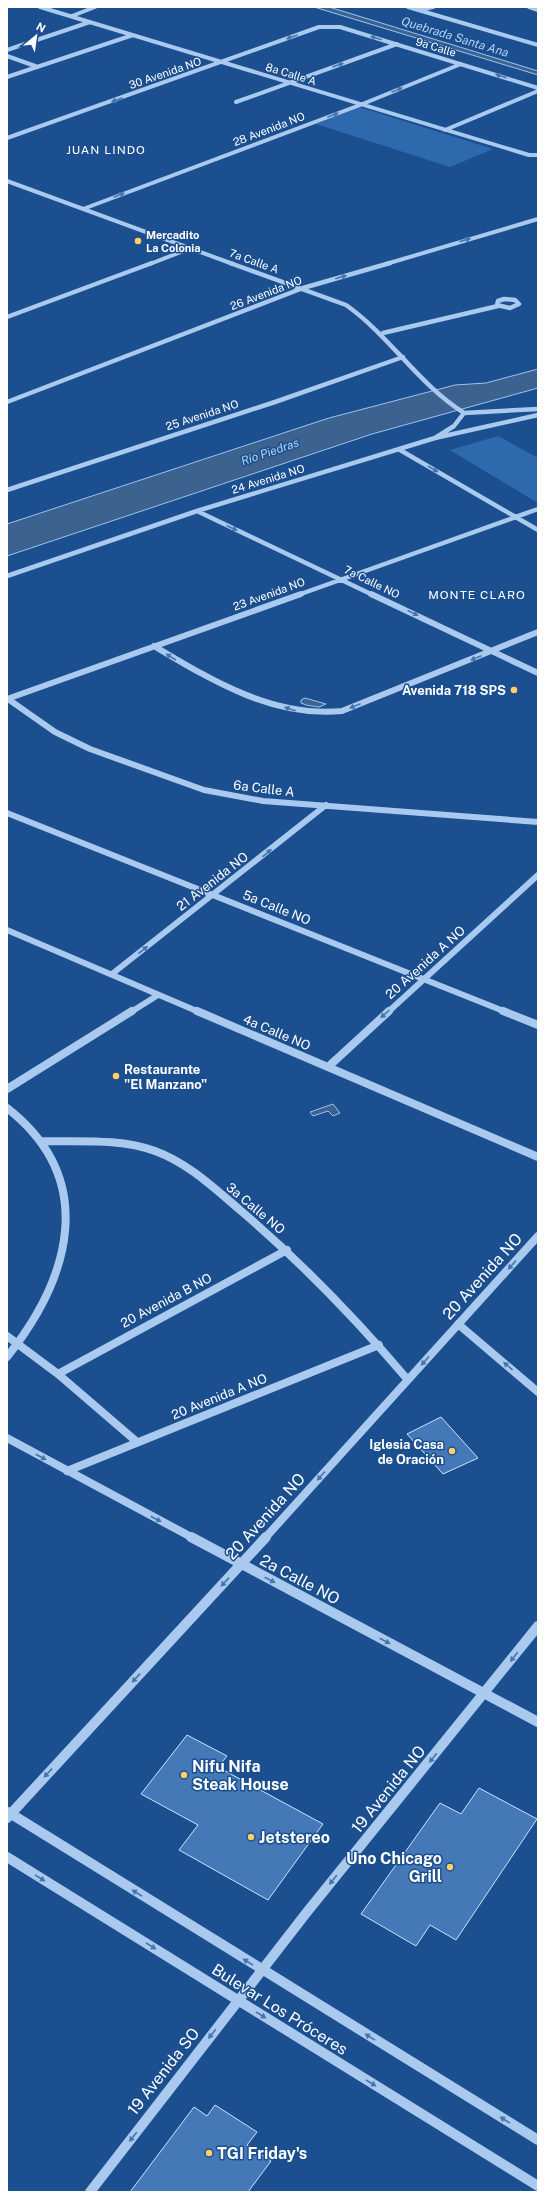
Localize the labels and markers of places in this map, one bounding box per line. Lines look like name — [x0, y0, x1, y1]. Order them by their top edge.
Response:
place label: Mercadito La Colonia — [146, 229, 201, 254]
marker: Mercadito La Colonia — [133, 236, 143, 246]
place label: Avenida 718 SPS — [402, 683, 506, 698]
marker: Avenida 718 SPS — [509, 685, 519, 695]
place label: Restaurante "El Manzano" — [124, 1062, 207, 1092]
marker: Restaurante "El Manzano" — [111, 1071, 121, 1081]
place label: Iglesia Casa de Oración — [369, 1437, 444, 1467]
marker: Iglesia Casa de Oración — [447, 1446, 457, 1456]
place label: Nifu Nifa Steak House — [192, 1757, 289, 1794]
marker: Nifu Nifa Steak House — [179, 1770, 189, 1780]
place label: Jetstereo — [259, 1828, 330, 1847]
marker: Jetstereo — [246, 1832, 256, 1842]
place label: Uno Chicago Grill — [346, 1849, 442, 1886]
marker: Uno Chicago Grill — [445, 1862, 455, 1872]
place label: TGI Friday's — [217, 2144, 307, 2163]
marker: TGI Friday's — [204, 2148, 214, 2158]

